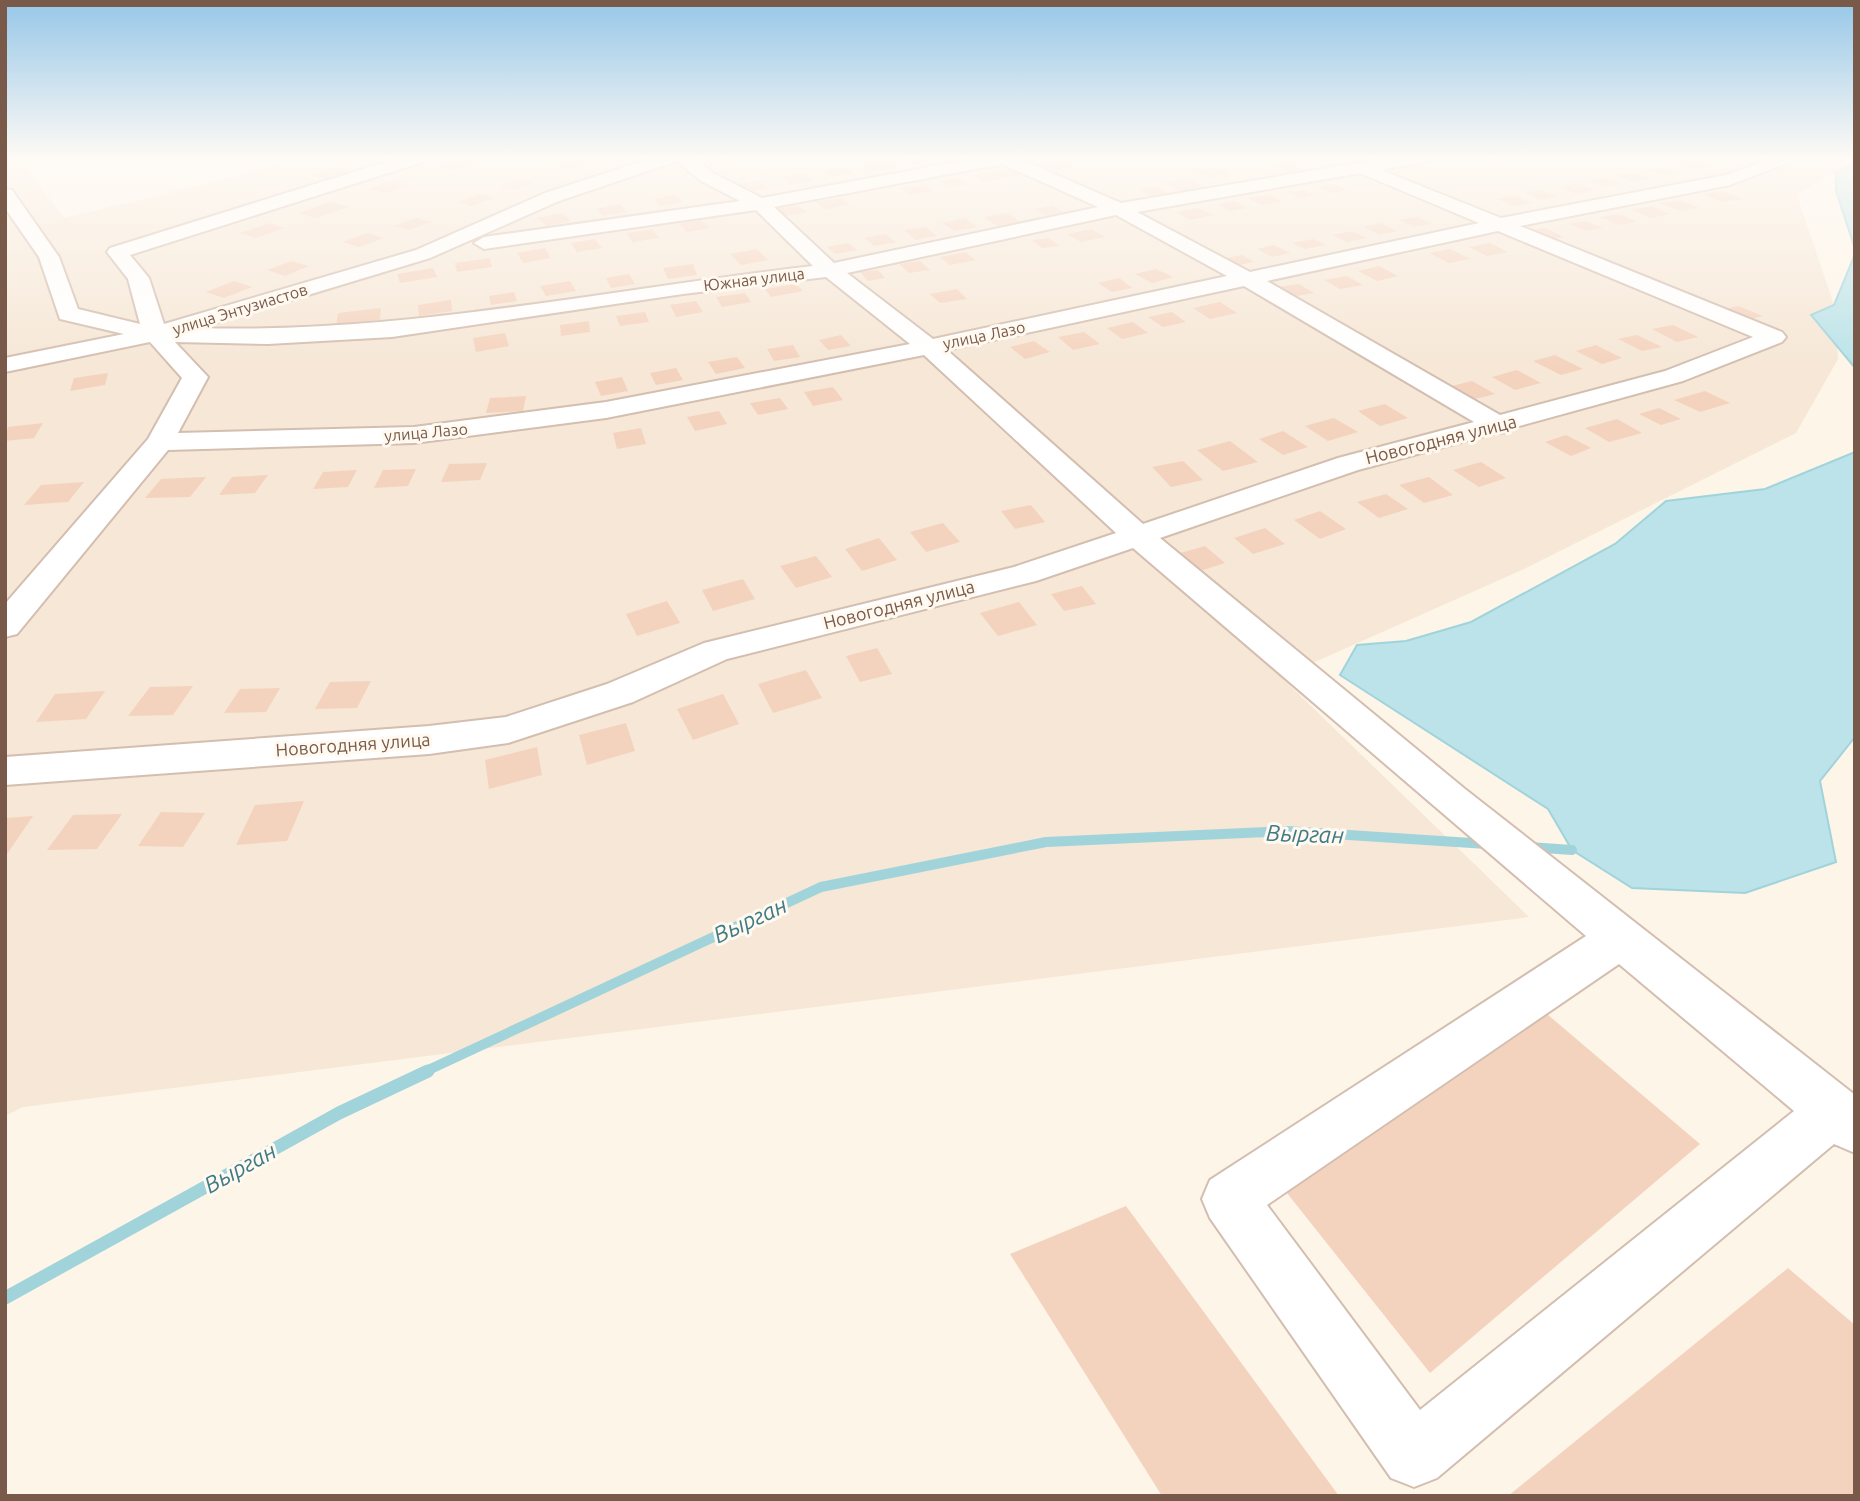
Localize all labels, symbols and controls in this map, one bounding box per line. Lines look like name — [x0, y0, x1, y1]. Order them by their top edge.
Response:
street label: Южная улица — [702, 264, 806, 294]
street label: улица Энтузиастов — [170, 280, 310, 338]
street label: улица Лазо — [941, 317, 1027, 353]
street label: Новогодняя улица — [1363, 411, 1518, 468]
street label: улица Лазо — [383, 419, 469, 445]
street label: Новогодняя улица — [821, 576, 976, 633]
street label: Новогодняя улица — [275, 729, 431, 759]
water label: Вырган — [1266, 820, 1345, 847]
water label: Вырган — [709, 892, 791, 947]
water label: Вырган — [200, 1138, 280, 1197]

